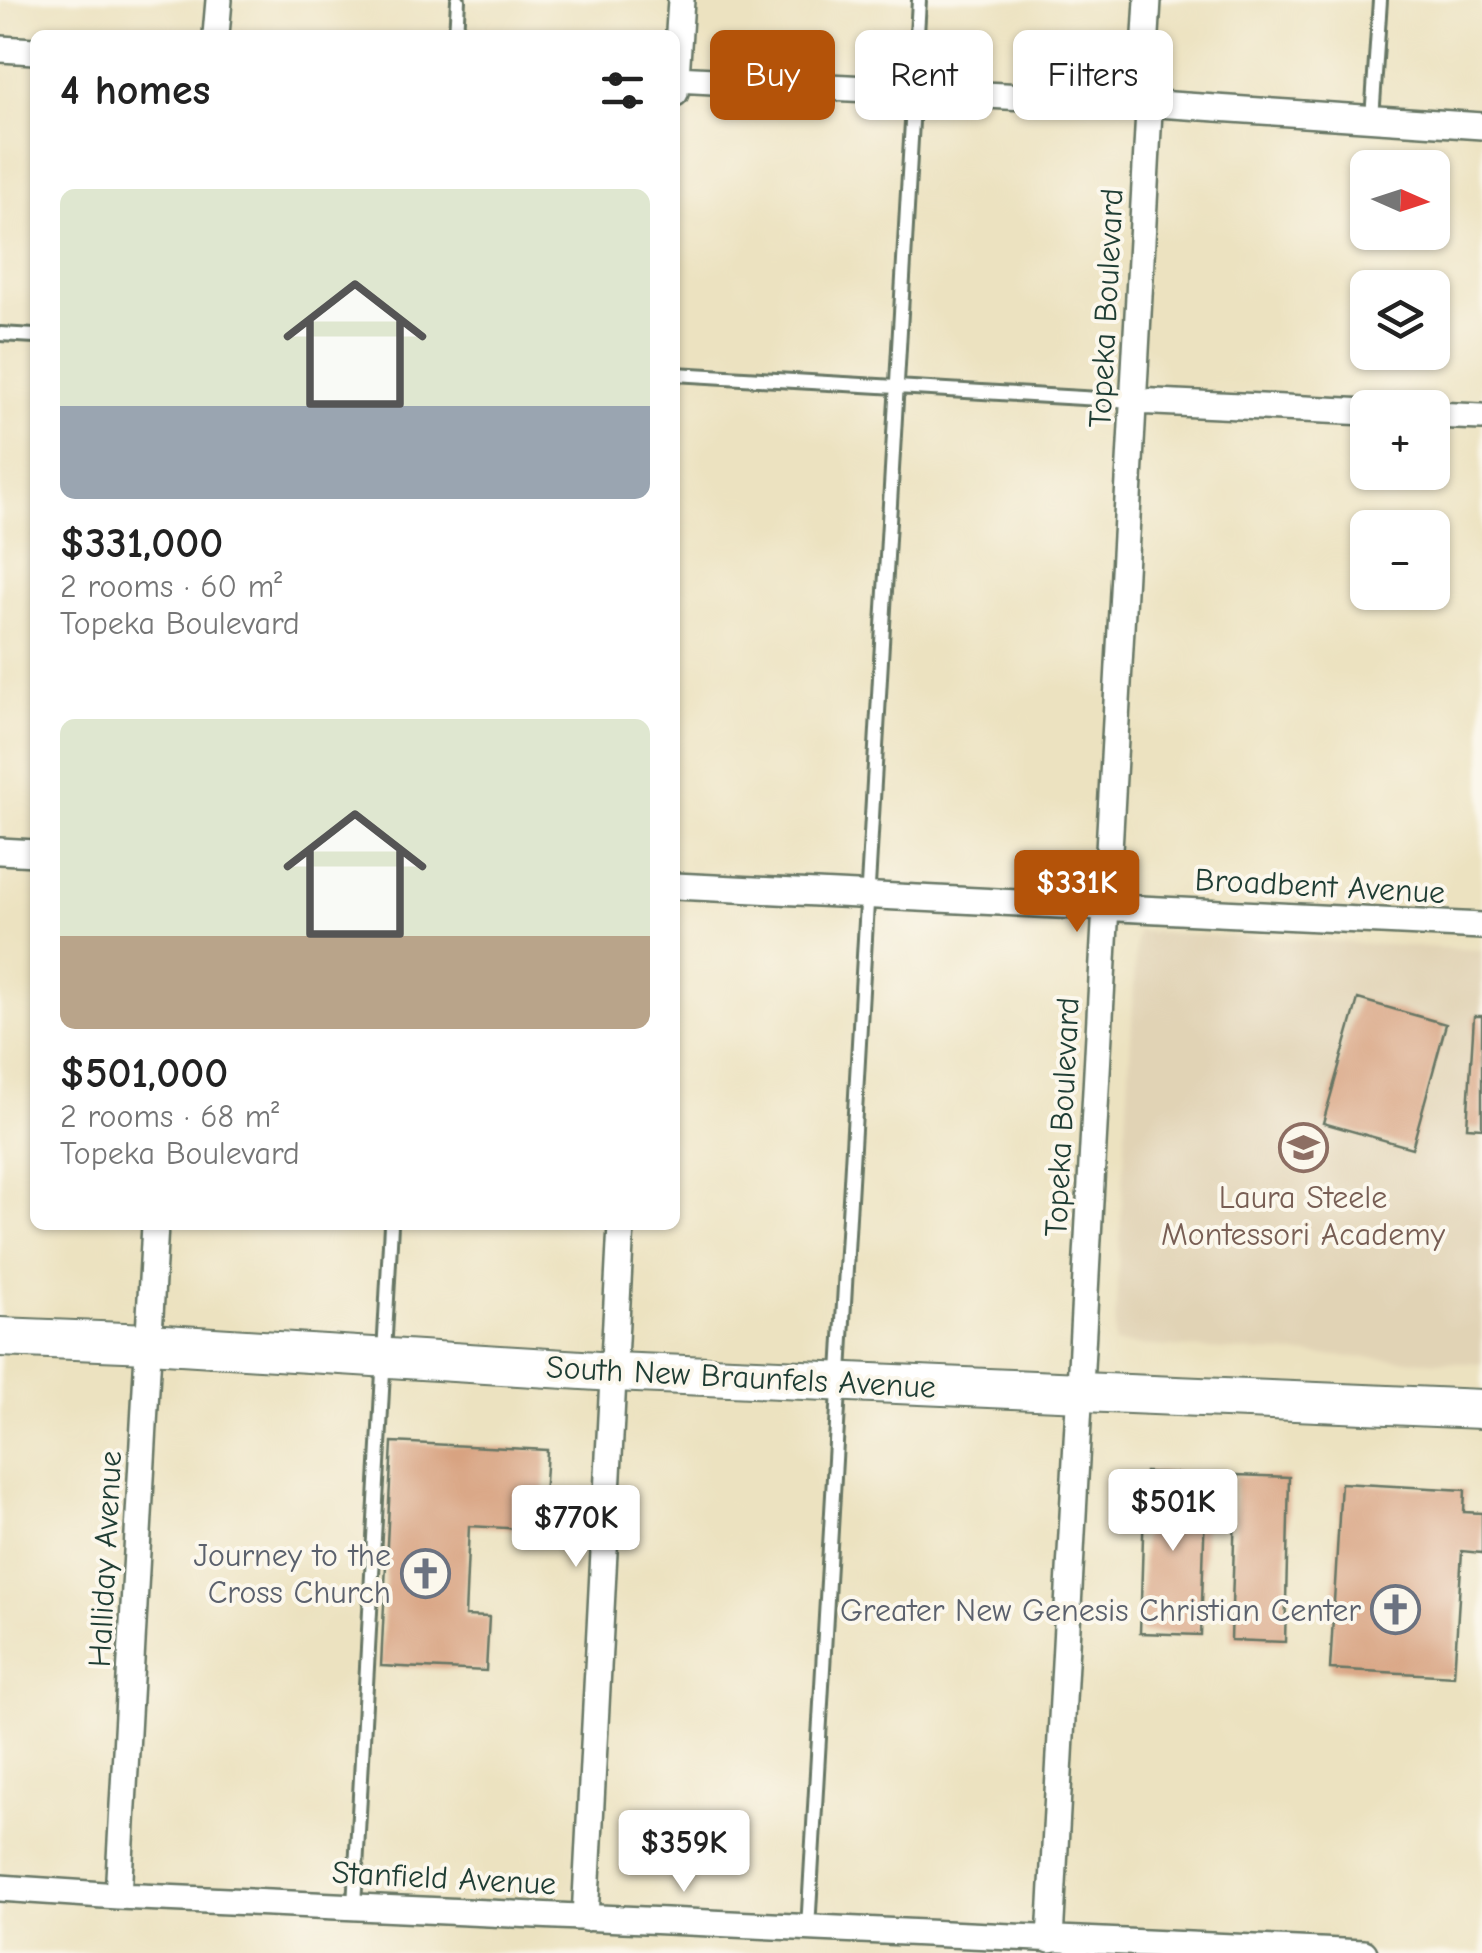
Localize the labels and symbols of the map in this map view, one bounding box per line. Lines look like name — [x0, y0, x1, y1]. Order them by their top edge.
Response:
north arrow — [1350, 150, 1450, 250]
street label: Topeka Boulevard — [1081, 187, 1131, 429]
pin: $331K — [1007, 850, 1147, 935]
street label: Broadbent Avenue — [1194, 861, 1446, 911]
street label: Topeka Boulevard — [1037, 996, 1087, 1238]
school or university icon: Laura Steele Montessori Academy — [1277, 1121, 1329, 1173]
place label: Laura Steele Montessori Academy — [1161, 1179, 1446, 1253]
street label: South New Braunfels Avenue — [545, 1348, 937, 1406]
street label: Halliday Avenue — [81, 1450, 129, 1668]
pin: $501K — [1103, 1469, 1243, 1554]
pin: $770K — [506, 1485, 646, 1570]
place label: Journey to the Cross Church — [193, 1537, 391, 1611]
church icon: Journey to the Cross Church — [400, 1547, 452, 1599]
church icon: Greater New Genesis Christian Center — [1370, 1584, 1422, 1636]
place label: Greater New Genesis Christian Center — [840, 1592, 1361, 1629]
pin: $359K — [614, 1810, 754, 1895]
street label: Stanfield Avenue — [331, 1854, 557, 1902]

